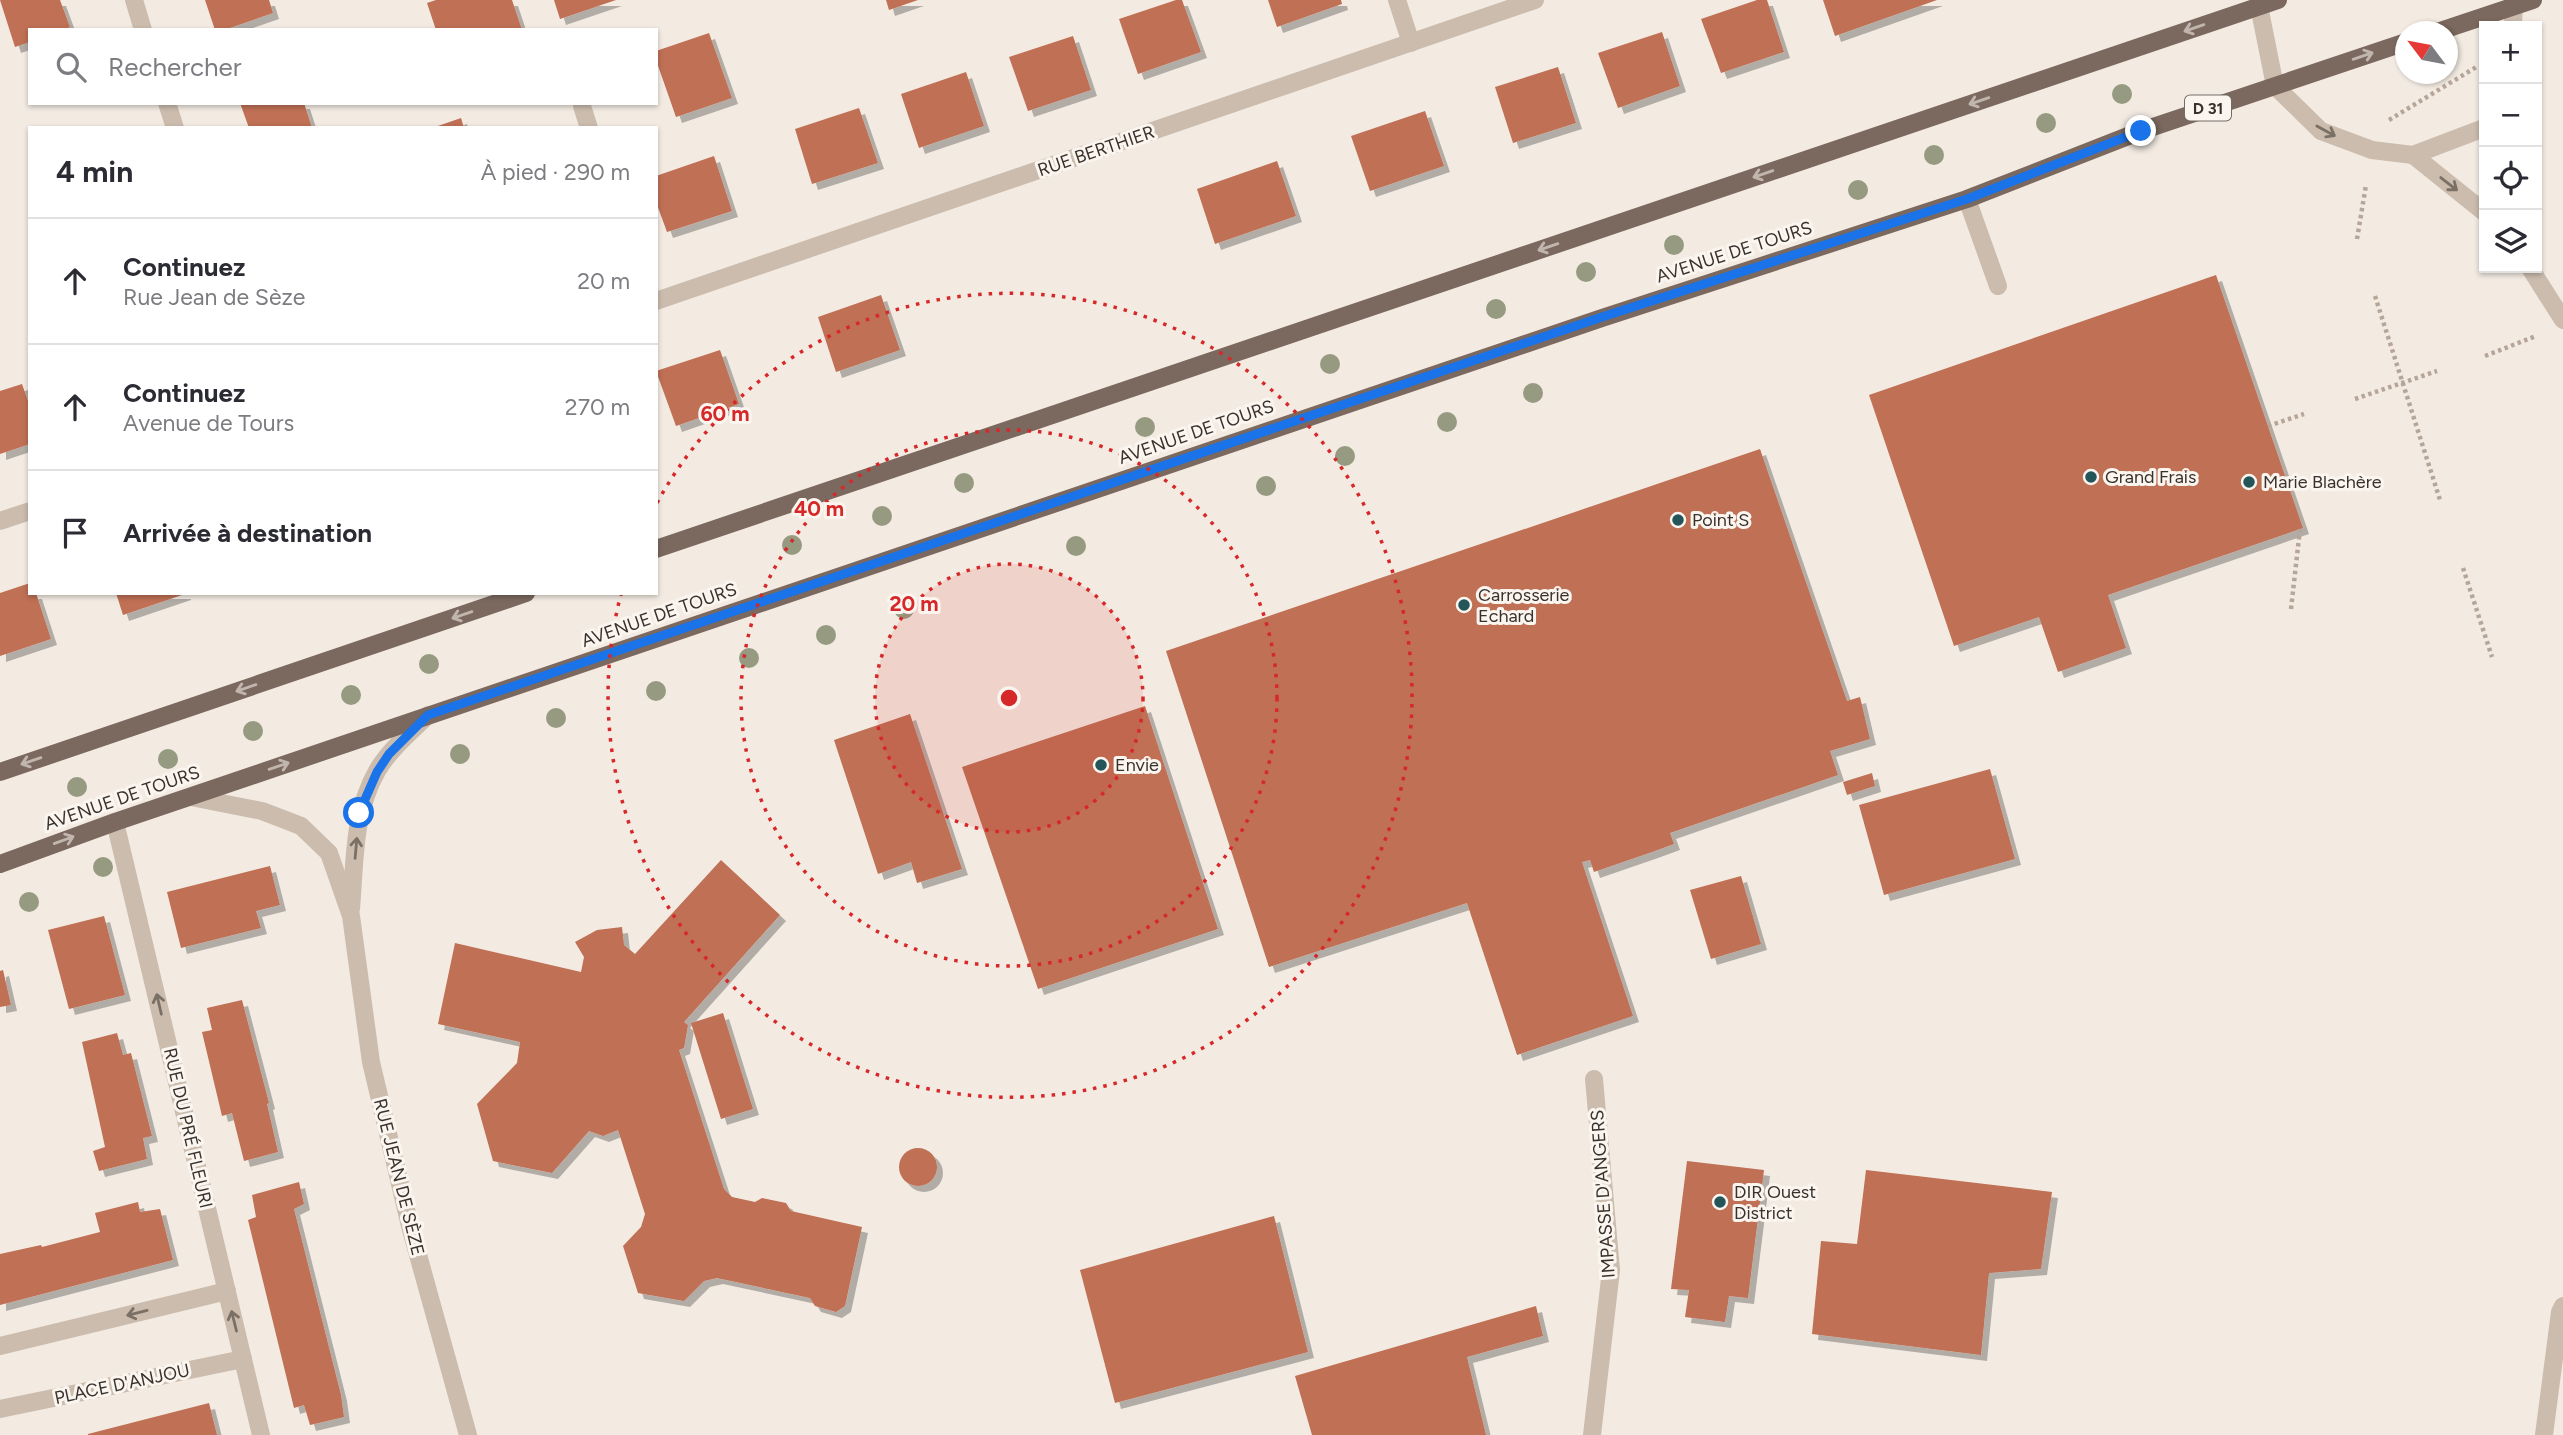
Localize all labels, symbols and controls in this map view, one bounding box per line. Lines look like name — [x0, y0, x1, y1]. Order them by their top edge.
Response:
north arrow — [2395, 21, 2458, 84]
map controls — [2479, 21, 2542, 273]
button: + — [2479, 21, 2542, 84]
one-way arrow — [2183, 22, 2205, 35]
search box — [28, 28, 658, 105]
icon: search — [52, 48, 90, 86]
one-way arrow — [2351, 49, 2373, 62]
text: Rechercher — [108, 51, 242, 83]
button: − — [2479, 84, 2542, 147]
one-way arrow — [1968, 96, 1990, 108]
road number: D 31 — [2185, 96, 2231, 120]
route end — [2125, 115, 2156, 146]
street label: RUE BERTHIER — [1035, 121, 1157, 181]
one-way arrow — [2315, 124, 2335, 138]
button: locate — [2479, 147, 2542, 210]
text: 4 min — [56, 153, 133, 190]
text: À pied · 290 m — [481, 158, 630, 186]
one-way arrow — [1752, 168, 1774, 181]
one-way arrow — [2439, 176, 2457, 191]
button: layers — [2479, 210, 2542, 273]
street label: AVENUE DE TOURS — [1653, 216, 1815, 288]
one-way arrow — [1537, 242, 1559, 254]
text: Continuez — [123, 251, 245, 283]
icon: ahead — [56, 262, 94, 300]
text: 20 m — [577, 267, 630, 295]
text: Rue Jean de Sèze — [123, 283, 305, 311]
text: Continuez — [123, 377, 245, 409]
icon: ahead — [56, 388, 94, 426]
text: 270 m — [565, 393, 630, 421]
street label: AVENUE DE TOURS — [1115, 395, 1277, 469]
text: 60 m — [700, 401, 750, 426]
text: Avenue de Tours — [123, 409, 294, 437]
place label: Grand Frais — [2105, 466, 2196, 488]
marker: Grand Frais — [2083, 469, 2099, 485]
place label: Marie Blachère — [2263, 471, 2382, 493]
marker: Marie Blachère — [2241, 474, 2257, 490]
text: 40 m — [794, 496, 844, 521]
place label: Point S — [1692, 509, 1749, 531]
marker: Point S — [1670, 512, 1686, 528]
icon: arrive — [56, 514, 94, 552]
text: Arrivée à destination — [123, 517, 372, 549]
street label: AVENUE DE TOURS — [578, 578, 740, 652]
place label: Carrosserie Echard — [1478, 584, 1570, 627]
text: 20 m — [889, 591, 939, 616]
marker: Carrosserie Echard — [1456, 597, 1472, 613]
one-way arrow — [451, 610, 473, 622]
one-way arrow — [236, 683, 258, 695]
centre of rings — [997, 686, 1021, 710]
place label: Envie — [1115, 754, 1159, 776]
one-way arrow — [20, 756, 42, 768]
marker: Envie — [1093, 757, 1109, 773]
one-way arrow — [268, 759, 290, 771]
street label: AVENUE DE TOURS — [41, 761, 203, 835]
route start — [343, 797, 374, 828]
one-way arrow — [53, 833, 75, 846]
one-way arrow — [350, 837, 363, 859]
one-way arrow — [152, 993, 165, 1016]
street label: RUE DU PRÉ FLEURI — [159, 1046, 217, 1210]
street label: RUE JEAN DE SÈZE — [369, 1096, 429, 1258]
street label: IMPASSE D'ANGERS — [1586, 1109, 1620, 1279]
place label: DIR Ouest District — [1734, 1181, 1816, 1224]
marker: DIR Ouest District — [1712, 1194, 1728, 1210]
one-way arrow — [126, 1307, 149, 1320]
one-way arrow — [227, 1310, 240, 1333]
street label: PLACE D'ANJOU — [52, 1359, 192, 1409]

